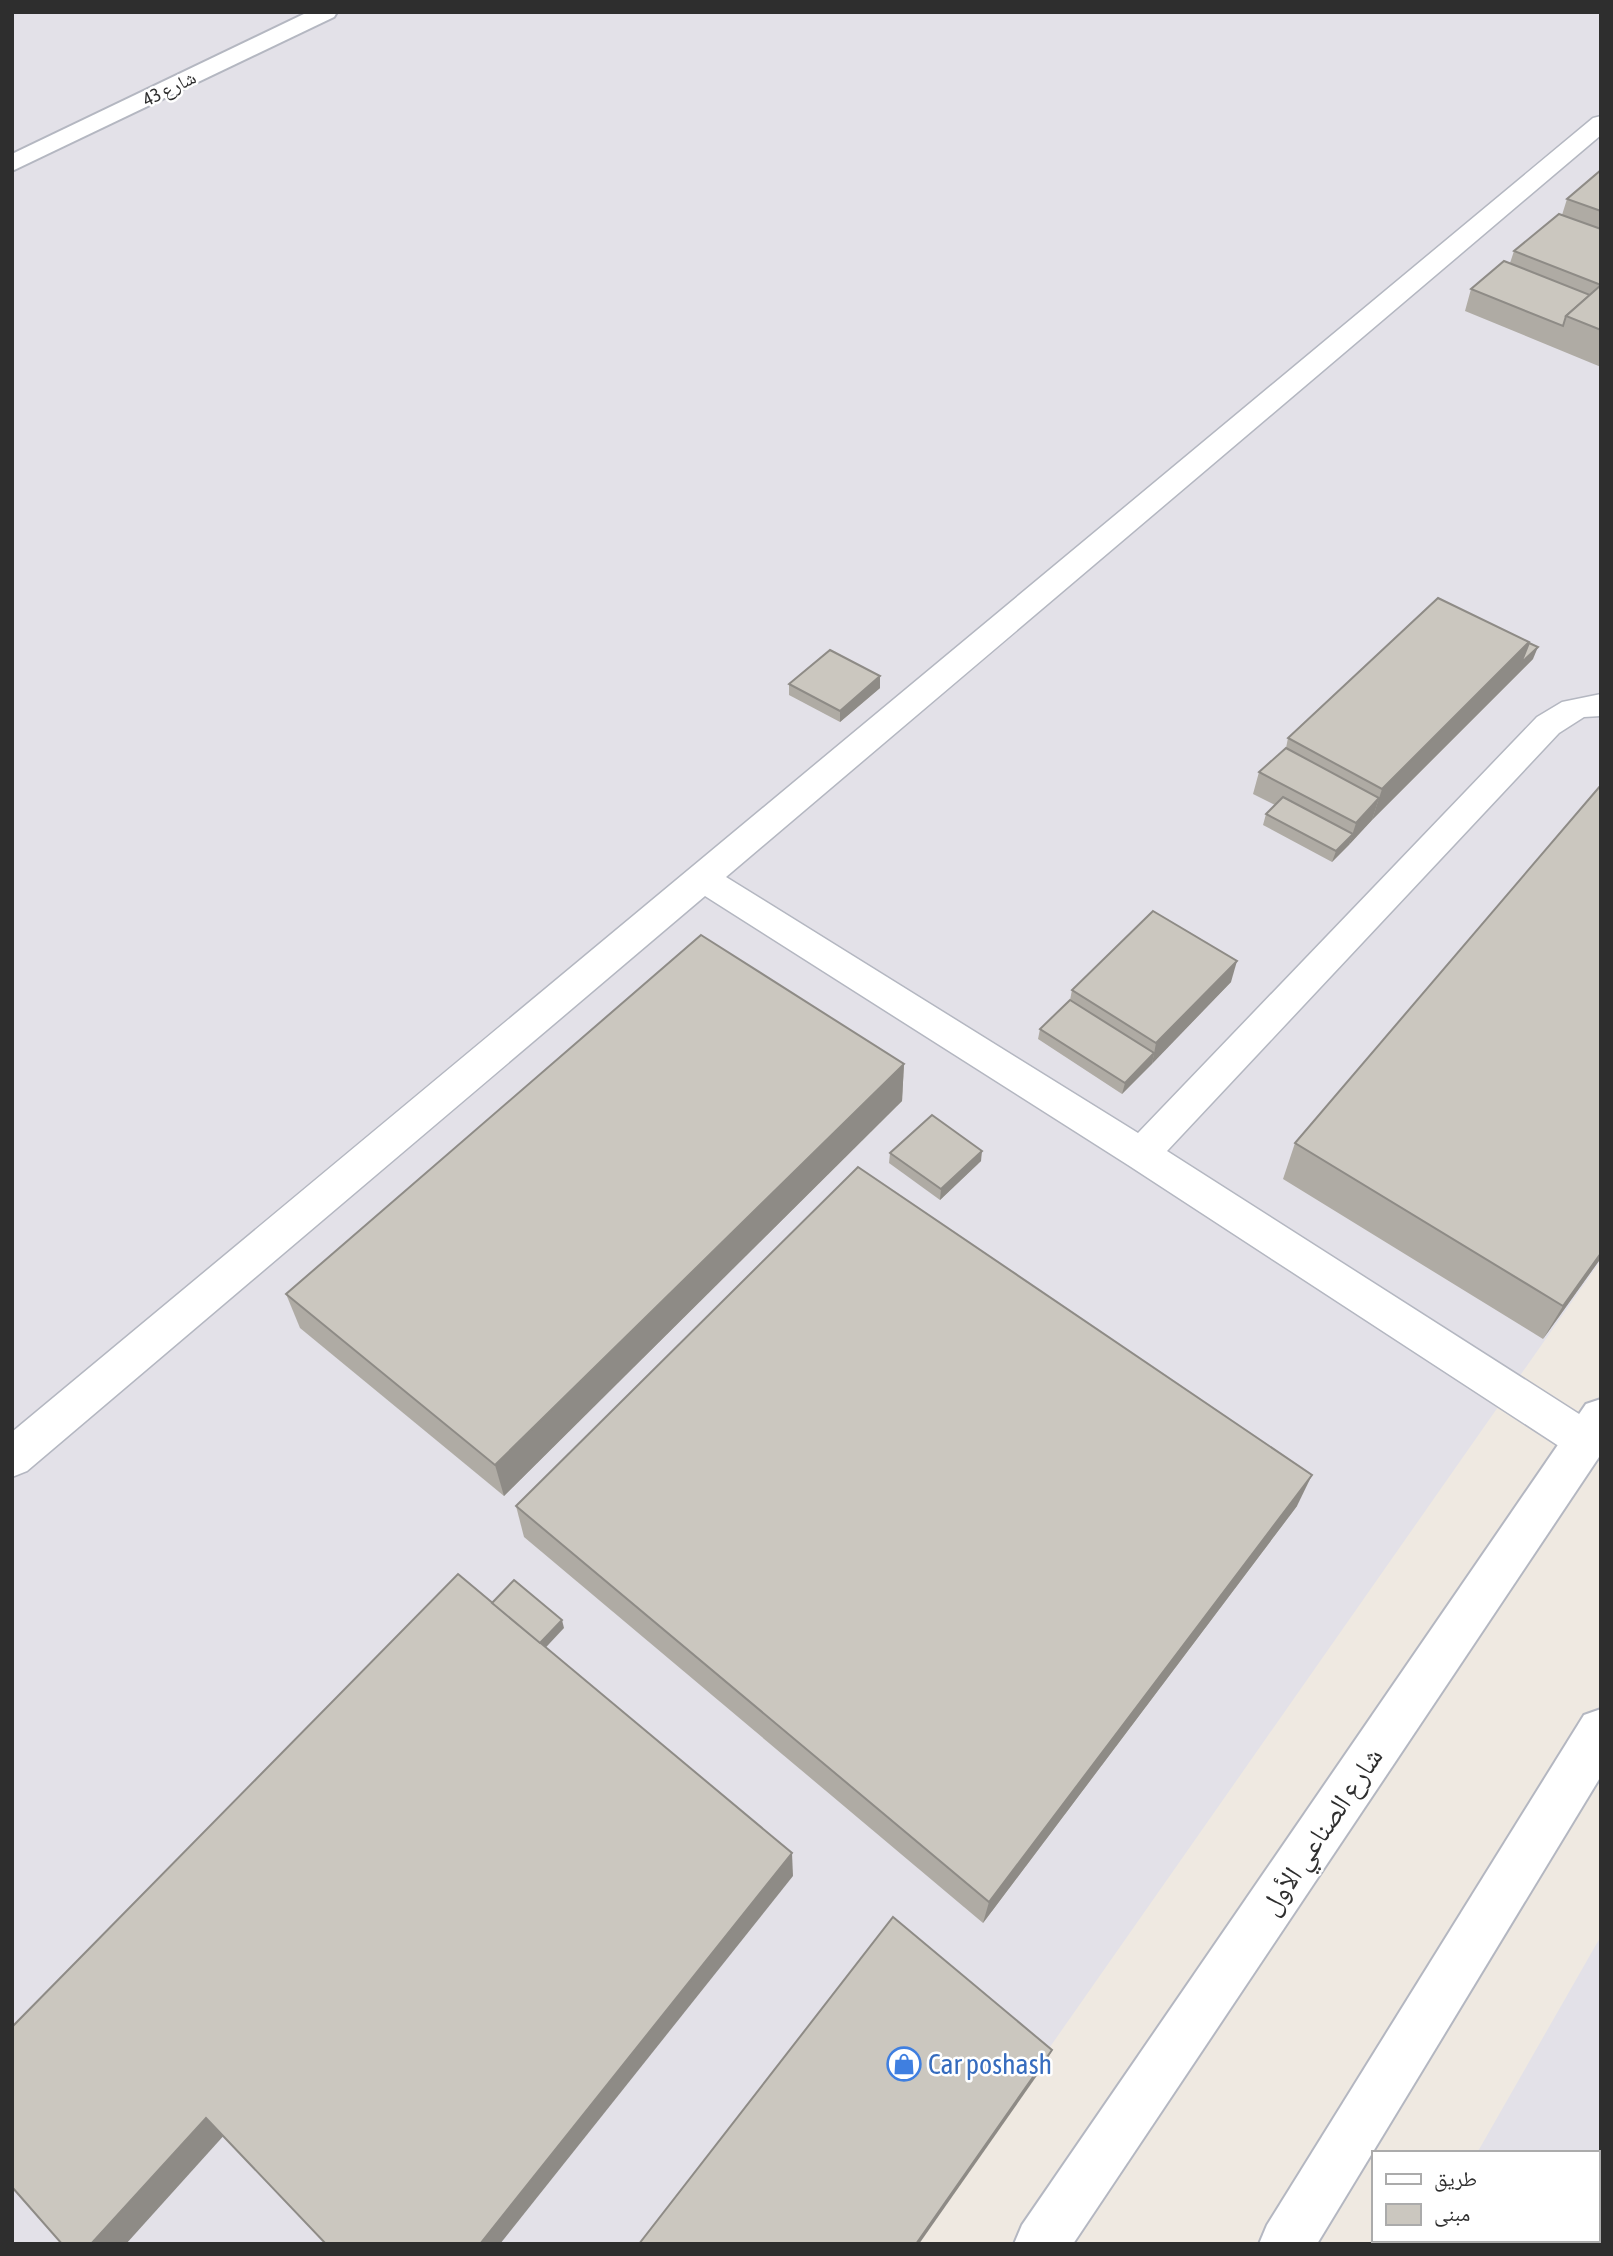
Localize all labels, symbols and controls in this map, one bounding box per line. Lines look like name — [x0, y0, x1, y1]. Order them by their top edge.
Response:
street label: شارع 43 — [139, 66, 200, 111]
street label: شارع الصناعي الأول — [1253, 1741, 1395, 1925]
shop icon: Car poshash — [885, 2045, 923, 2083]
place label: Car poshash — [928, 2048, 1052, 2080]
legend — [1372, 2151, 1599, 2242]
text: طريق — [1434, 2166, 1477, 2192]
text: مبنى — [1434, 2201, 1470, 2227]

